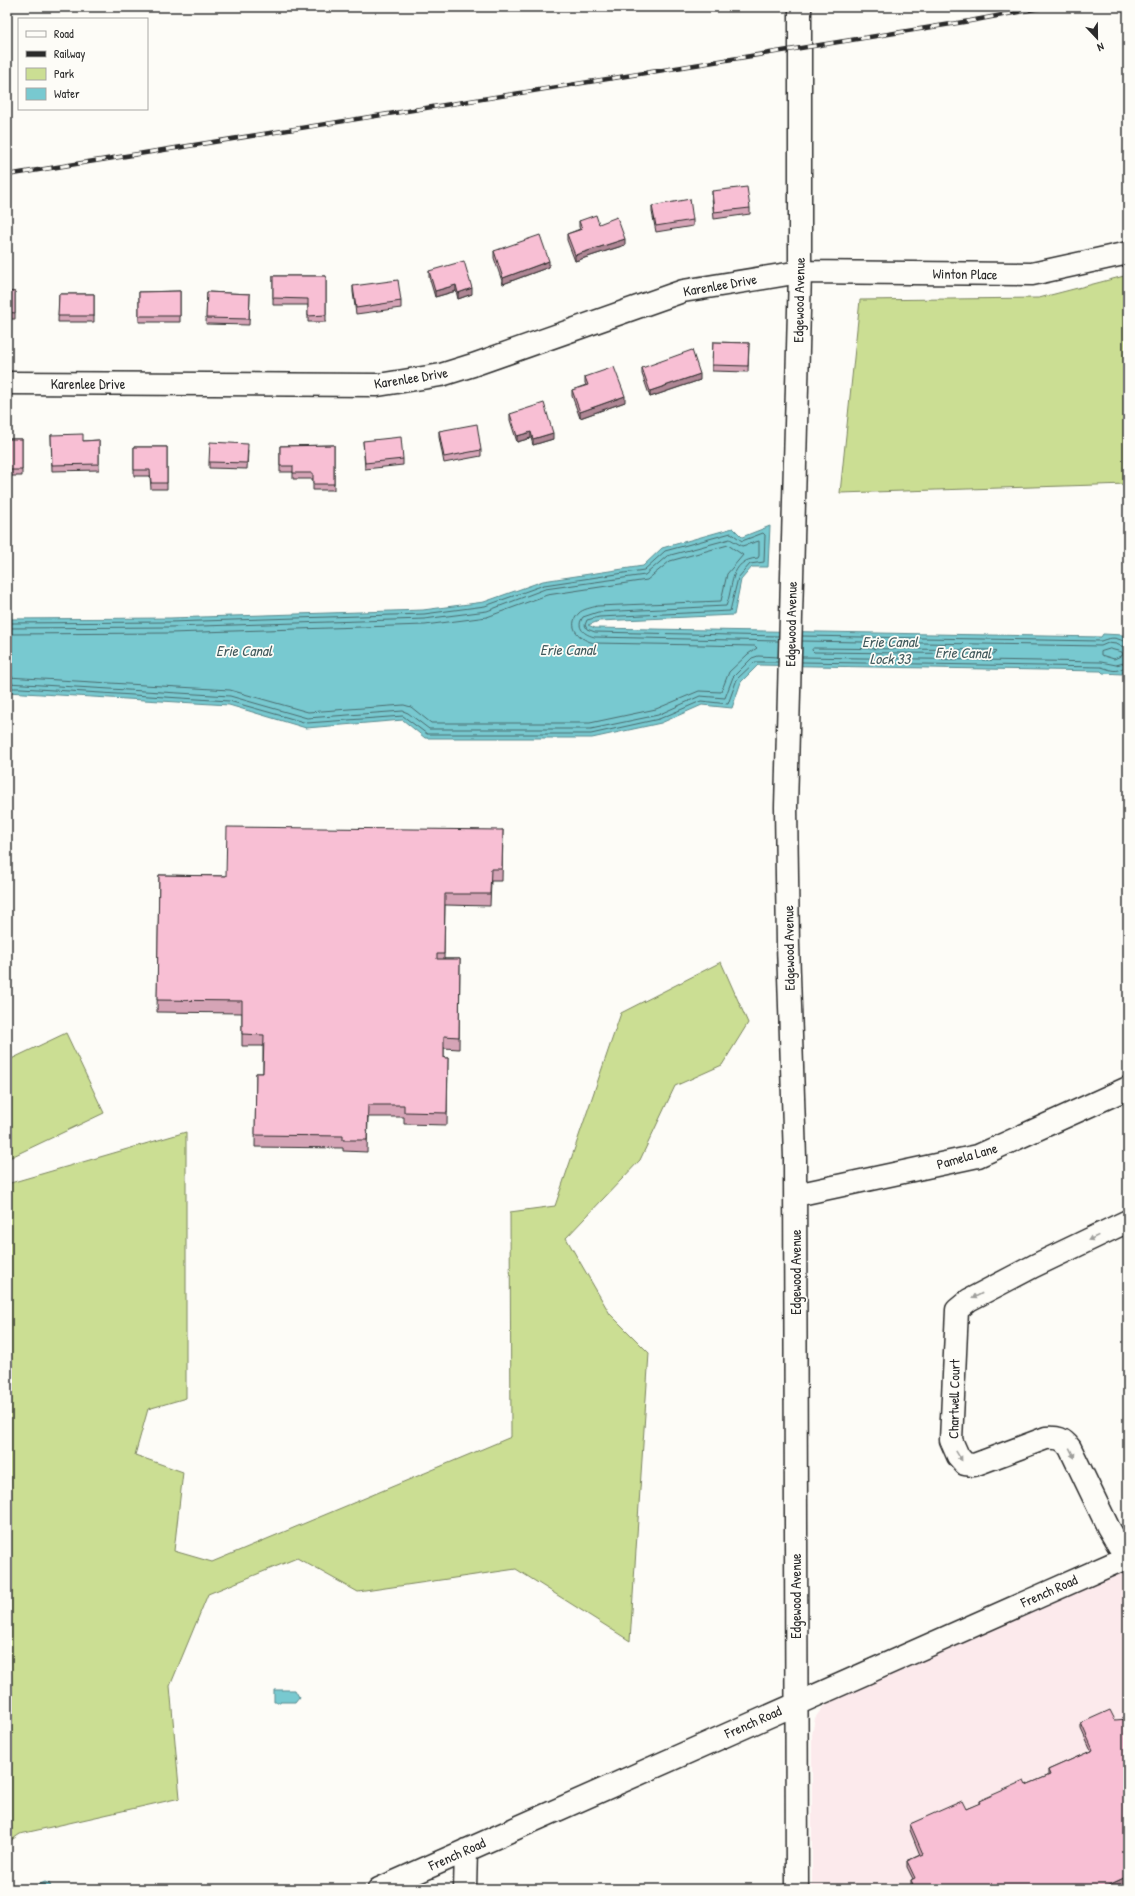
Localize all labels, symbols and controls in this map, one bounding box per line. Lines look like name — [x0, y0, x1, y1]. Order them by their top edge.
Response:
legend — [18, 18, 148, 110]
north arrow — [1077, 18, 1117, 58]
text: Road — [54, 25, 74, 42]
text: N — [1095, 40, 1106, 55]
text: Railway — [54, 45, 85, 62]
text: Park — [54, 65, 74, 82]
text: Water — [54, 85, 80, 102]
street label: Edgewood Avenue — [788, 257, 810, 343]
street label: Winton Place — [932, 263, 998, 284]
street label: Karenlee Drive — [682, 269, 759, 300]
street label: Karenlee Drive — [373, 362, 450, 393]
street label: Karenlee Drive — [51, 374, 126, 393]
street label: Edgewood Avenue — [780, 581, 802, 667]
water label: Erie Canal Lock 33 — [862, 631, 919, 669]
water label: Erie Canal — [540, 639, 597, 660]
water label: Erie Canal — [216, 640, 273, 661]
water label: Erie Canal — [935, 642, 992, 664]
street label: Edgewood Avenue — [778, 905, 800, 991]
street label: Pamela Lane — [934, 1138, 1000, 1173]
street label: Edgewood Avenue — [786, 1229, 806, 1315]
one-way arrow — [1087, 1235, 1099, 1241]
one-way arrow — [971, 1293, 983, 1300]
street label: Chartwell Court — [943, 1359, 964, 1439]
one-way arrow — [1069, 1447, 1075, 1459]
one-way arrow — [955, 1451, 963, 1461]
street label: Edgewood Avenue — [786, 1553, 806, 1639]
street label: French Road — [1017, 1569, 1081, 1612]
street label: French Road — [721, 1700, 785, 1743]
street label: French Road — [425, 1832, 489, 1875]

